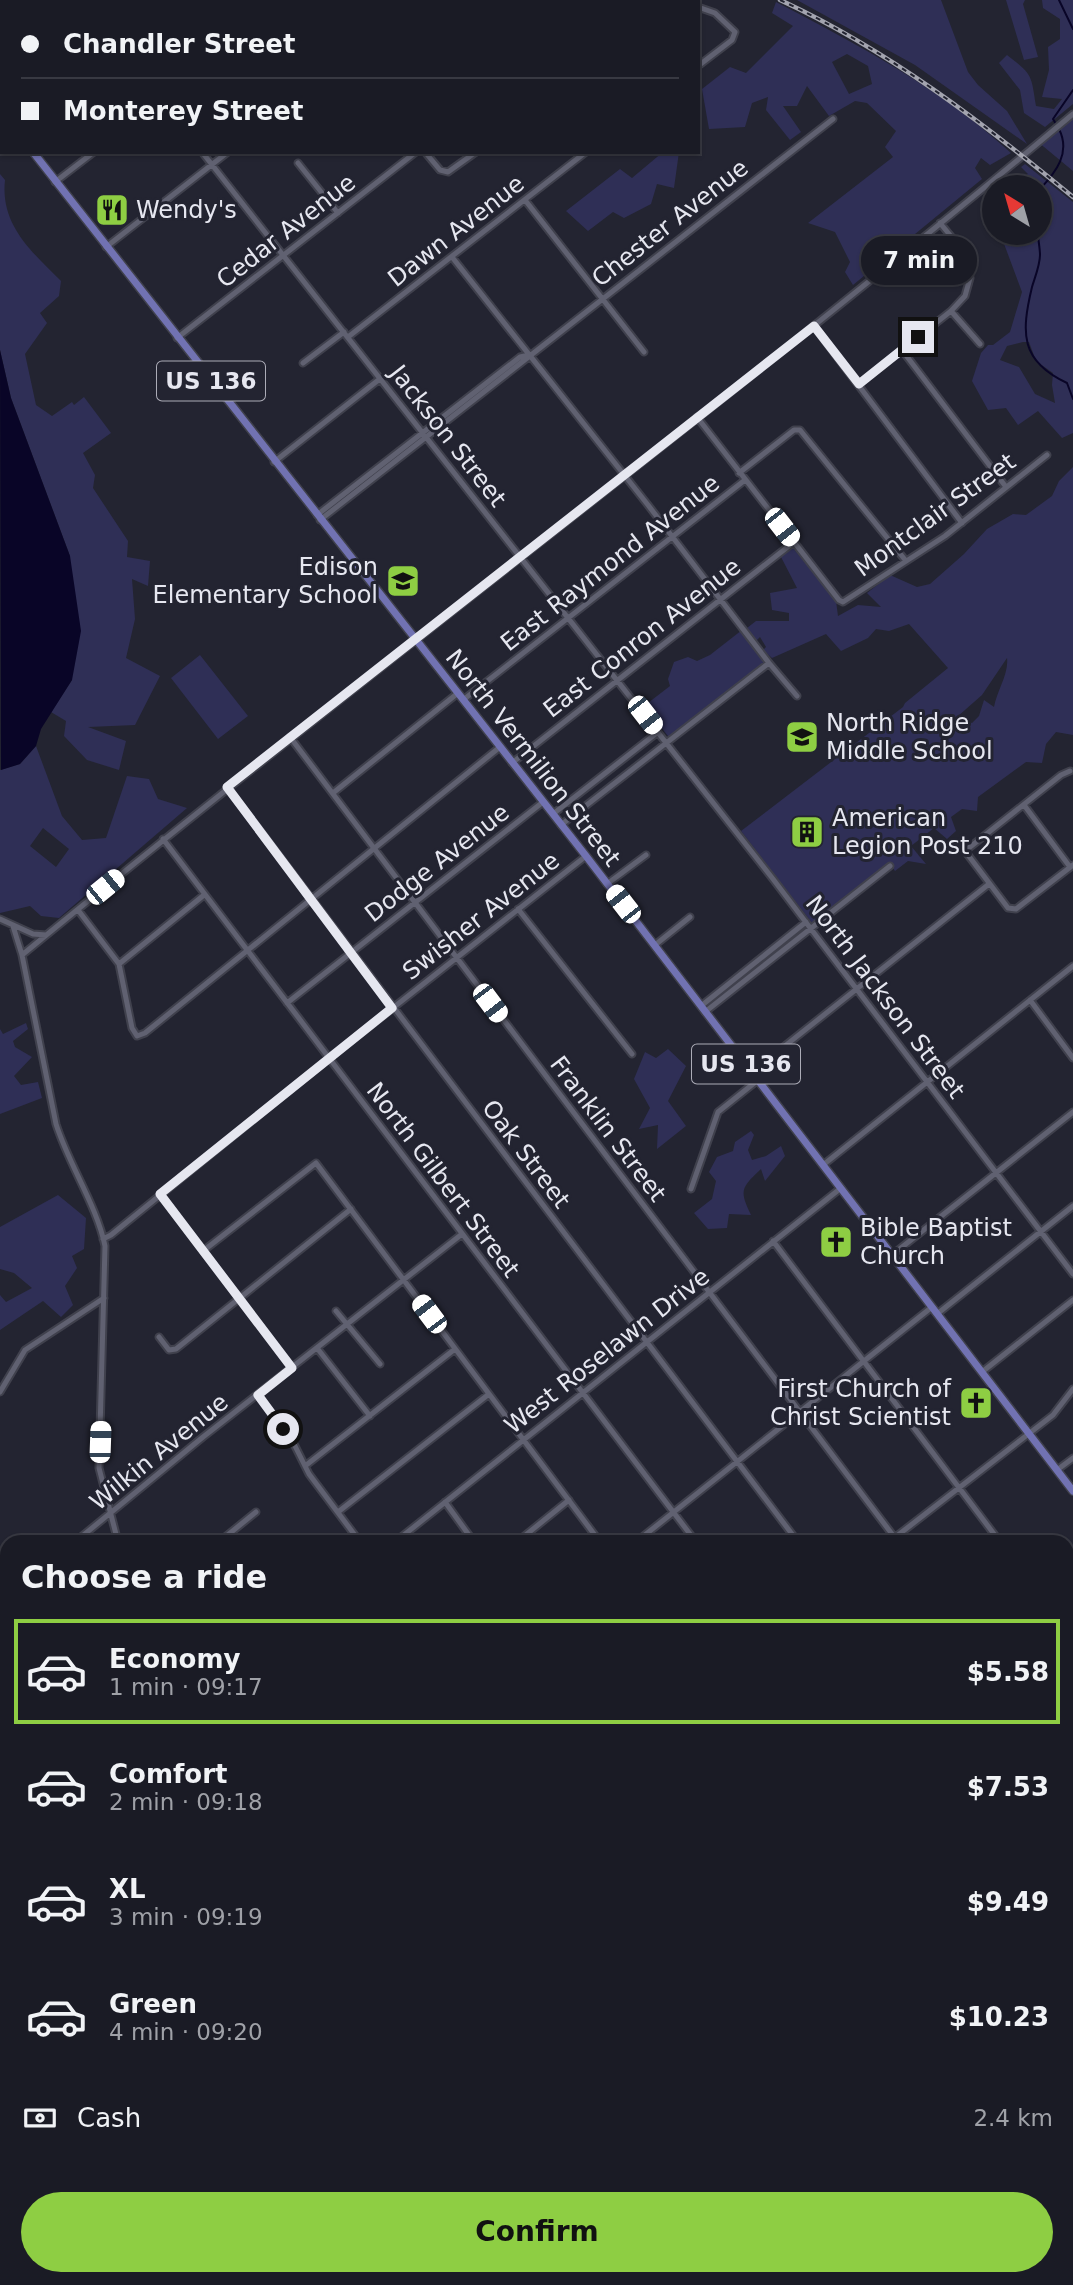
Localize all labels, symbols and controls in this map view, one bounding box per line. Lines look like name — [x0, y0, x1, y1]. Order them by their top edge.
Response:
text: Chandler Street — [63, 29, 295, 59]
text: Monterey Street — [63, 96, 303, 126]
street label: Chester Avenue — [586, 153, 754, 293]
street label: Cedar Avenue — [211, 168, 361, 294]
street label: Dawn Avenue — [382, 169, 530, 293]
north arrow — [982, 175, 1052, 245]
map controls — [982, 175, 1052, 245]
restaurant icon: Wendy's — [93, 191, 131, 229]
place label: Wendy's — [136, 196, 237, 224]
callout: 7 min — [860, 236, 976, 284]
text: 7 min — [883, 247, 955, 273]
route end — [902, 321, 934, 353]
street label: Jackson Street — [383, 358, 512, 512]
road number: US 136 — [157, 362, 265, 400]
street label: Montclair Street — [849, 447, 1021, 583]
street label: East Raymond Avenue — [495, 469, 725, 657]
car — [761, 504, 804, 550]
street label: East Conron Avenue — [538, 552, 746, 724]
place label: Edison Elementary School — [153, 553, 378, 609]
school or university icon: Edison Elementary School — [384, 562, 422, 600]
street label: North Vermilion Street — [440, 644, 626, 872]
car — [624, 692, 667, 738]
place label: North Ridge Middle School — [826, 709, 993, 765]
school or university icon: North Ridge Middle School — [783, 718, 821, 756]
street label: Dodge Avenue — [359, 798, 515, 928]
place label: American Legion Post 210 — [832, 804, 1023, 860]
building icon: American Legion Post 210 — [788, 813, 826, 851]
street label: Swisher Avenue — [397, 846, 565, 986]
car — [83, 866, 128, 908]
car — [602, 881, 645, 927]
street label: North Jackson Street — [800, 890, 970, 1104]
car — [469, 980, 512, 1026]
road number: US 136 — [692, 1044, 800, 1084]
street label: Franklin Street — [544, 1051, 672, 1207]
street label: North Gilbert Street — [361, 1077, 525, 1283]
street label: Oak Street — [476, 1094, 576, 1214]
place label: Bible Baptist Church — [860, 1214, 1012, 1270]
church icon: Bible Baptist Church — [817, 1223, 855, 1261]
street label: West Roselawn Drive — [499, 1262, 715, 1440]
car — [408, 1291, 451, 1337]
place label: First Church of Christ Scientist — [770, 1375, 952, 1431]
church icon: First Church of Christ Scientist — [957, 1384, 995, 1422]
street label: Wilkin Avenue — [84, 1388, 234, 1516]
route start — [267, 1413, 299, 1445]
car — [89, 1421, 112, 1463]
text: Choose a ride — [21, 1558, 267, 1596]
icon: car — [25, 1640, 88, 1703]
text: Economy — [109, 1644, 240, 1674]
text: $5.58 — [967, 1657, 1049, 1687]
text: 1 min · 09:17 — [109, 1674, 263, 1700]
icon: car — [25, 1755, 88, 1818]
text: Comfort — [109, 1759, 227, 1789]
text: $7.53 — [967, 1772, 1049, 1802]
text: 2 min · 09:18 — [109, 1789, 263, 1815]
icon: car — [25, 1870, 88, 1933]
text: XL — [109, 1874, 146, 1904]
text: $9.49 — [967, 1887, 1049, 1917]
text: 3 min · 09:19 — [109, 1904, 263, 1930]
icon: car — [25, 1985, 88, 2048]
text: Green — [109, 1989, 197, 2019]
text: $10.23 — [949, 2002, 1049, 2032]
text: 4 min · 09:20 — [109, 2019, 263, 2045]
icon: cash — [21, 2099, 59, 2137]
text: Cash — [77, 2103, 141, 2133]
text: 2.4 km — [973, 2105, 1053, 2131]
button: Confirm — [21, 2192, 1053, 2272]

